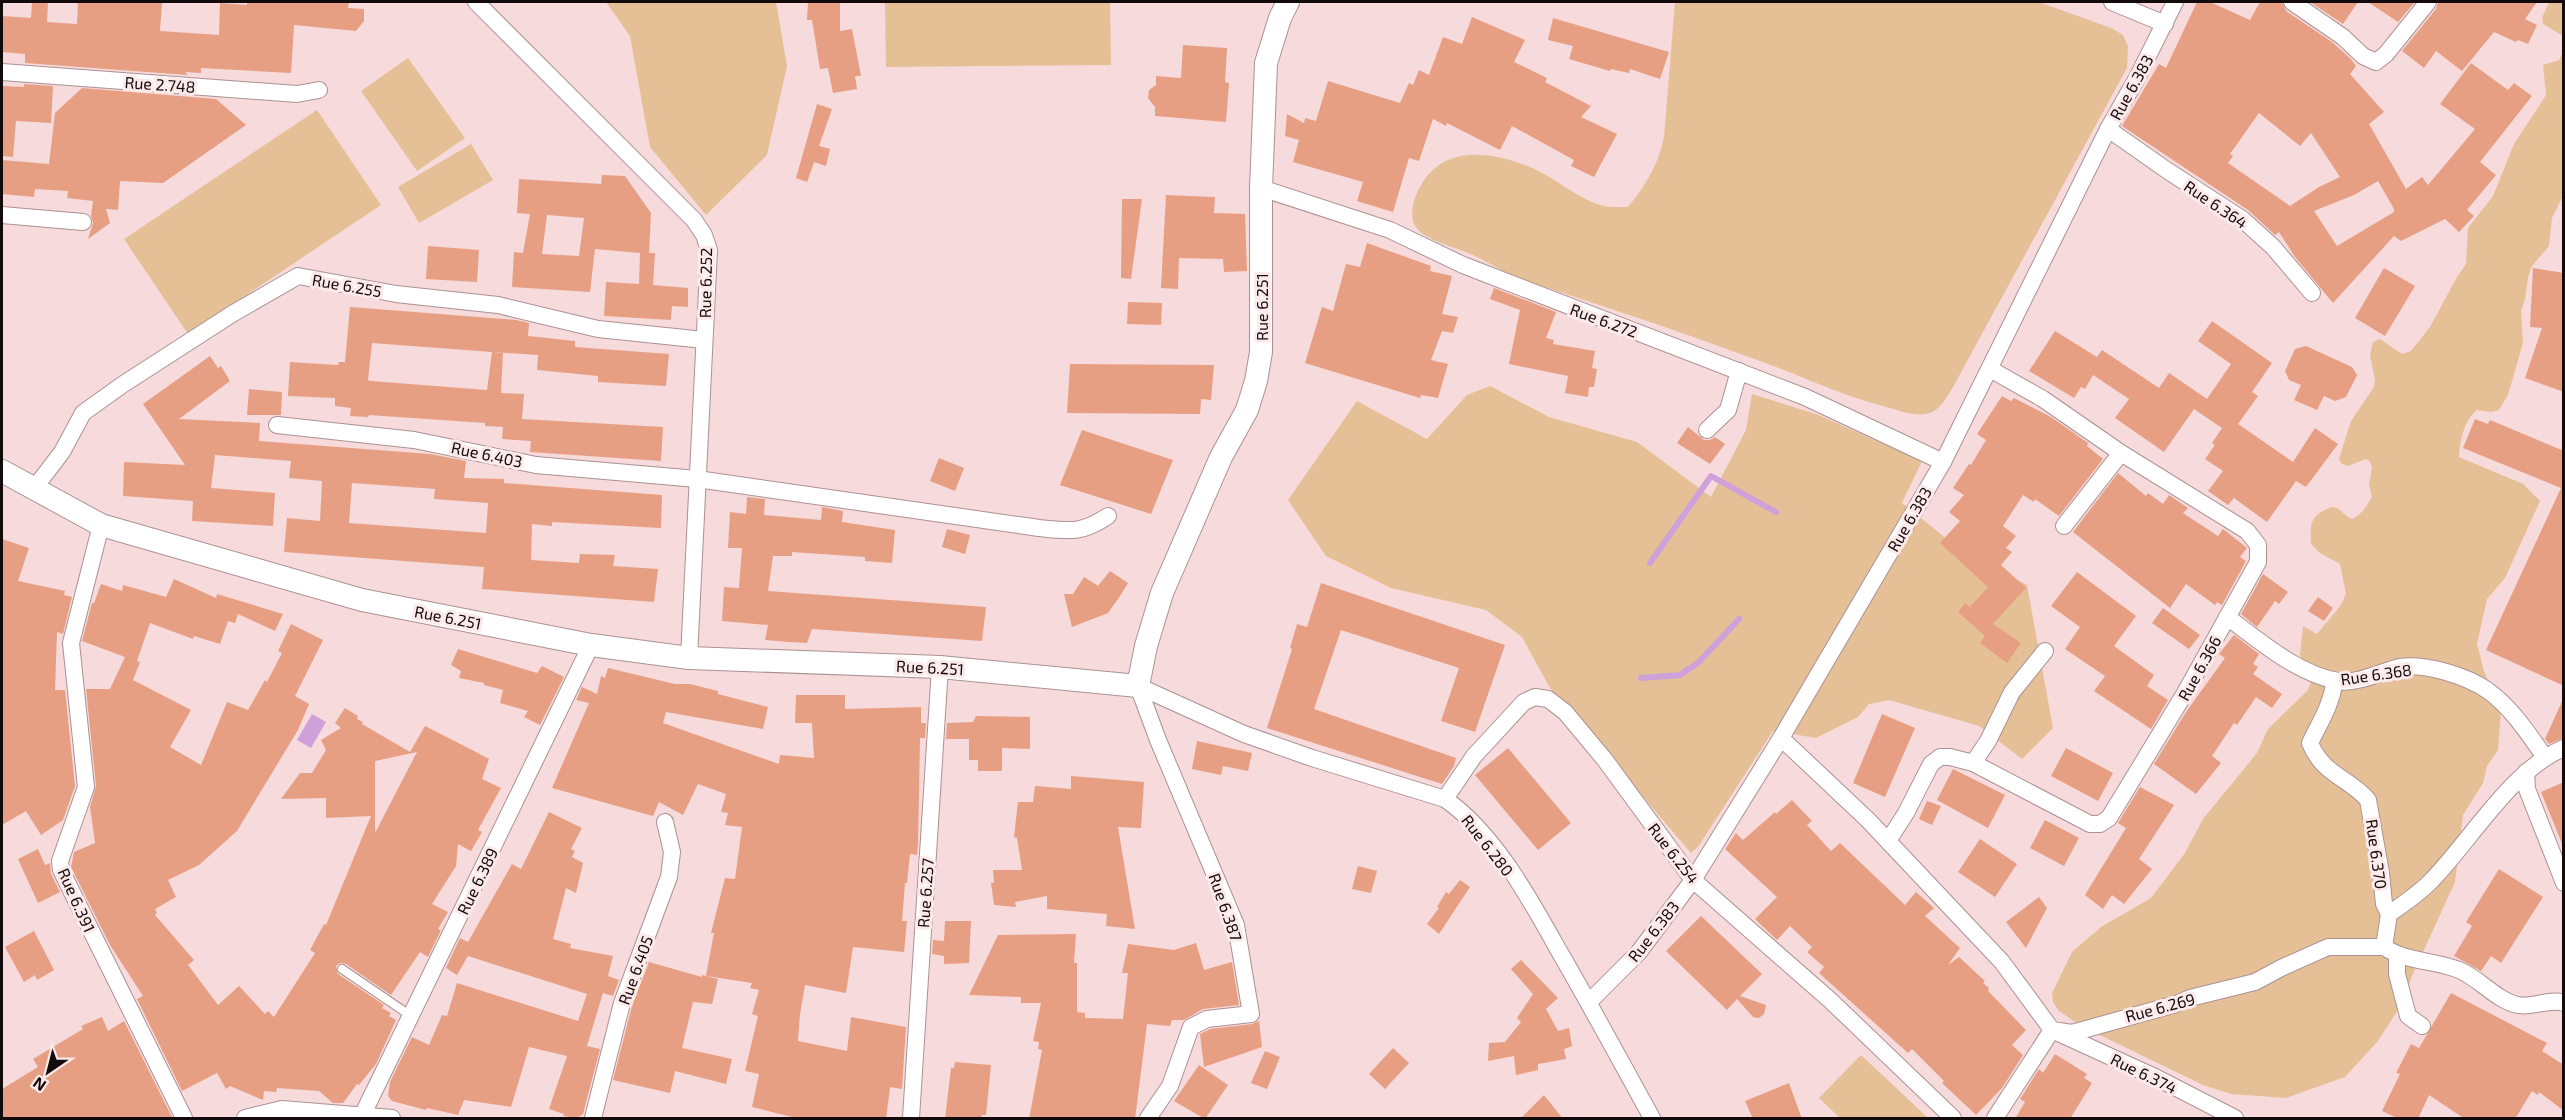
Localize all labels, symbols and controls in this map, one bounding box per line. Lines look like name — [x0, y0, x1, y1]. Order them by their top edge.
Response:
street label: Rue 6.383 — [2105, 51, 2157, 123]
street label: Rue 2.748 — [124, 72, 196, 96]
street label: Rue 6.364 — [2181, 176, 2251, 232]
street label: Rue 6.252 — [695, 248, 715, 318]
street label: Rue 6.255 — [311, 270, 383, 300]
street label: Rue 6.251 — [1252, 273, 1271, 341]
street label: Rue 6.272 — [1568, 299, 1640, 341]
street label: Rue 6.403 — [450, 437, 524, 471]
street label: Rue 6.383 — [1883, 483, 1935, 555]
street label: Rue 6.251 — [413, 601, 483, 633]
street label: Rue 6.366 — [2173, 632, 2225, 704]
street label: Rue 6.251 — [896, 656, 964, 678]
street label: Rue 6.368 — [2339, 660, 2413, 688]
street label: Rue 6.280 — [1458, 811, 1518, 879]
street label: Rue 6.370 — [2363, 818, 2391, 890]
street label: Rue 6.254 — [1645, 819, 1704, 887]
street label: Rue 6.389 — [453, 845, 501, 917]
street label: Rue 6.257 — [913, 858, 937, 928]
street label: Rue 6.391 — [54, 865, 100, 935]
street label: Rue 6.387 — [1205, 870, 1247, 944]
street label: Rue 6.383 — [1624, 897, 1682, 965]
street label: Rue 6.405 — [614, 933, 656, 1007]
street label: Rue 6.269 — [2123, 989, 2197, 1025]
north arrow — [18, 1042, 78, 1102]
street label: Rue 6.374 — [2108, 1049, 2180, 1097]
text: N — [29, 1074, 49, 1096]

